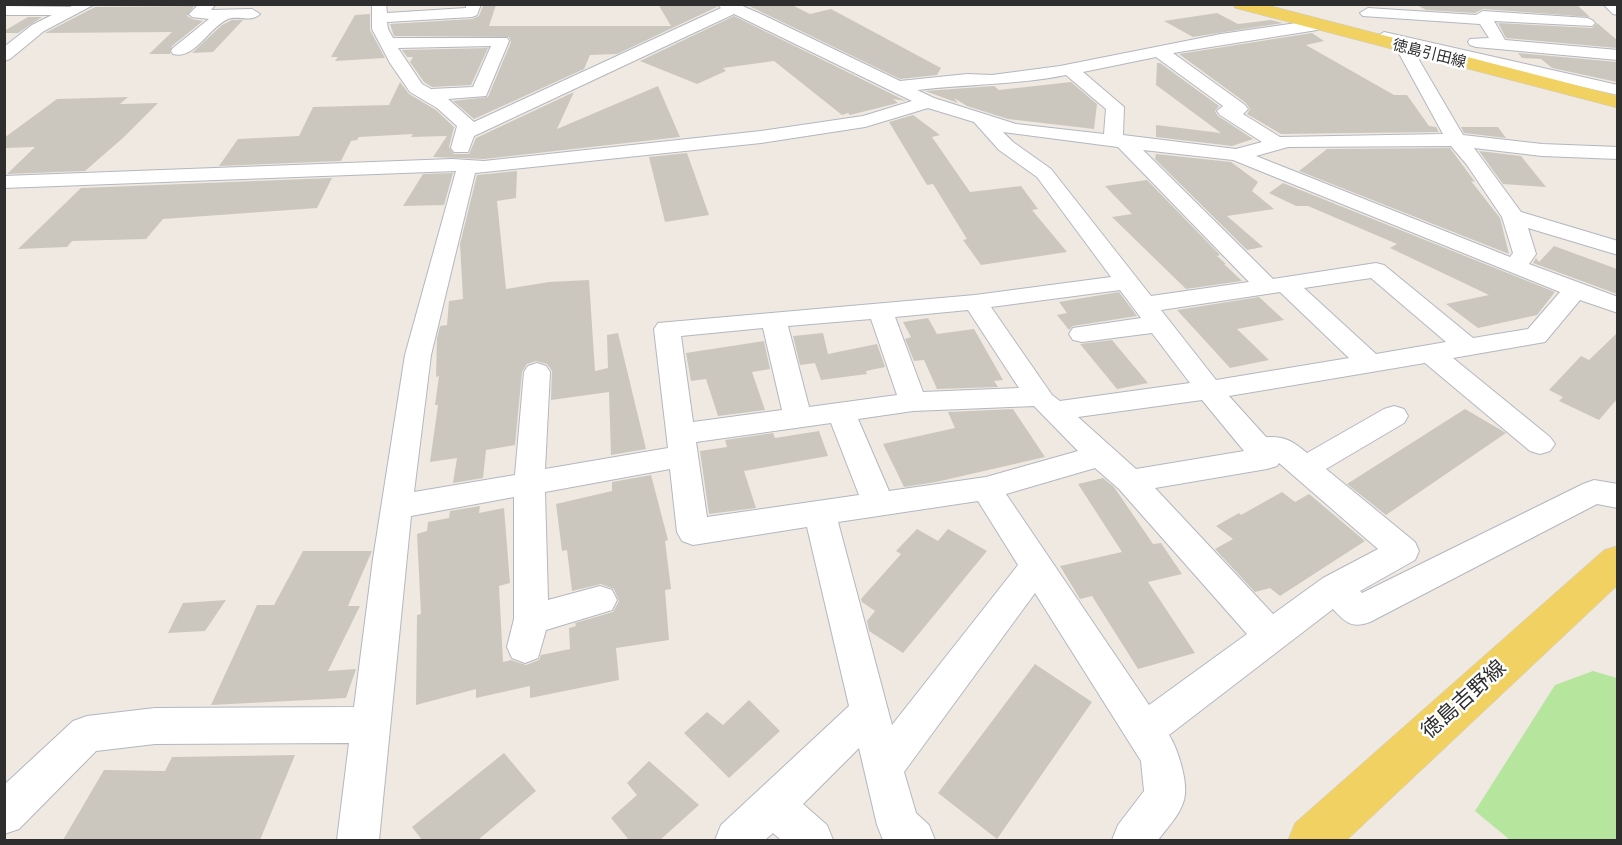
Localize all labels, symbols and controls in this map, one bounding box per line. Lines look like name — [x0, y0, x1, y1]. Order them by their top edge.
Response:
street label: 徳島引田線 — [1390, 37, 1468, 73]
street label: 徳島吉野線 — [1418, 657, 1512, 745]

